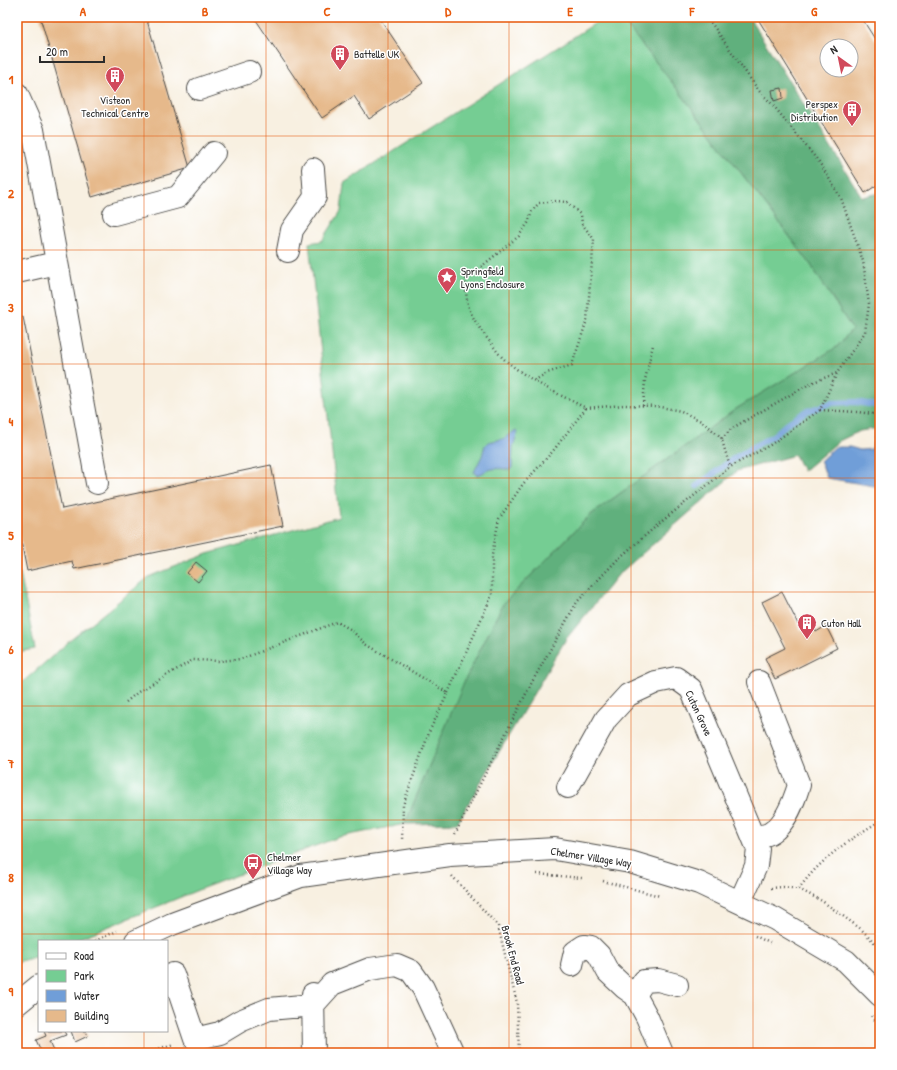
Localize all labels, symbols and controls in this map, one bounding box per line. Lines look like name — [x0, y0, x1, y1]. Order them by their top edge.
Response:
text: A — [80, 2, 87, 20]
text: B — [202, 2, 209, 20]
text: C — [323, 2, 331, 20]
text: D — [445, 2, 452, 20]
text: E — [567, 2, 573, 20]
text: F — [689, 2, 696, 20]
text: G — [811, 2, 818, 20]
scale bar — [40, 38, 104, 64]
north arrow — [819, 38, 859, 78]
text: N — [827, 42, 840, 57]
text: 20 m — [46, 43, 68, 60]
building icon: Battelle UK — [329, 43, 351, 71]
place label: Battelle UK — [354, 47, 400, 61]
building icon: Visteon Technical Centre — [104, 65, 126, 93]
text: 1 — [9, 70, 14, 88]
place label: Visteon Technical Centre — [81, 93, 149, 120]
place label: Perspex Distribution — [791, 97, 838, 124]
building icon: Perspex Distribution — [841, 99, 863, 127]
text: 2 — [8, 184, 15, 202]
place label: Springfield Lyons Enclosure — [461, 264, 525, 291]
place icon: Springfield Lyons Enclosure — [436, 266, 458, 294]
text: 3 — [8, 298, 14, 316]
text: 4 — [9, 412, 14, 430]
text: 5 — [8, 526, 14, 544]
building icon: Cuton Hall — [796, 612, 818, 640]
place label: Cuton Hall — [821, 616, 862, 630]
text: 6 — [8, 640, 14, 658]
street label: Cuton Grove — [682, 688, 716, 739]
text: 7 — [7, 754, 15, 772]
street label: Chelmer Village Way — [549, 844, 633, 870]
place label: Chelmer Village Way — [267, 850, 313, 877]
bus stop icon: Chelmer Village Way — [242, 852, 264, 880]
text: 8 — [8, 868, 14, 886]
street label: Brook End Road — [498, 924, 528, 987]
legend — [38, 940, 168, 1032]
text: Road — [74, 947, 94, 964]
text: Park — [74, 967, 94, 984]
text: 9 — [9, 982, 14, 1000]
text: Water — [74, 987, 100, 1004]
text: Building — [74, 1007, 109, 1024]

